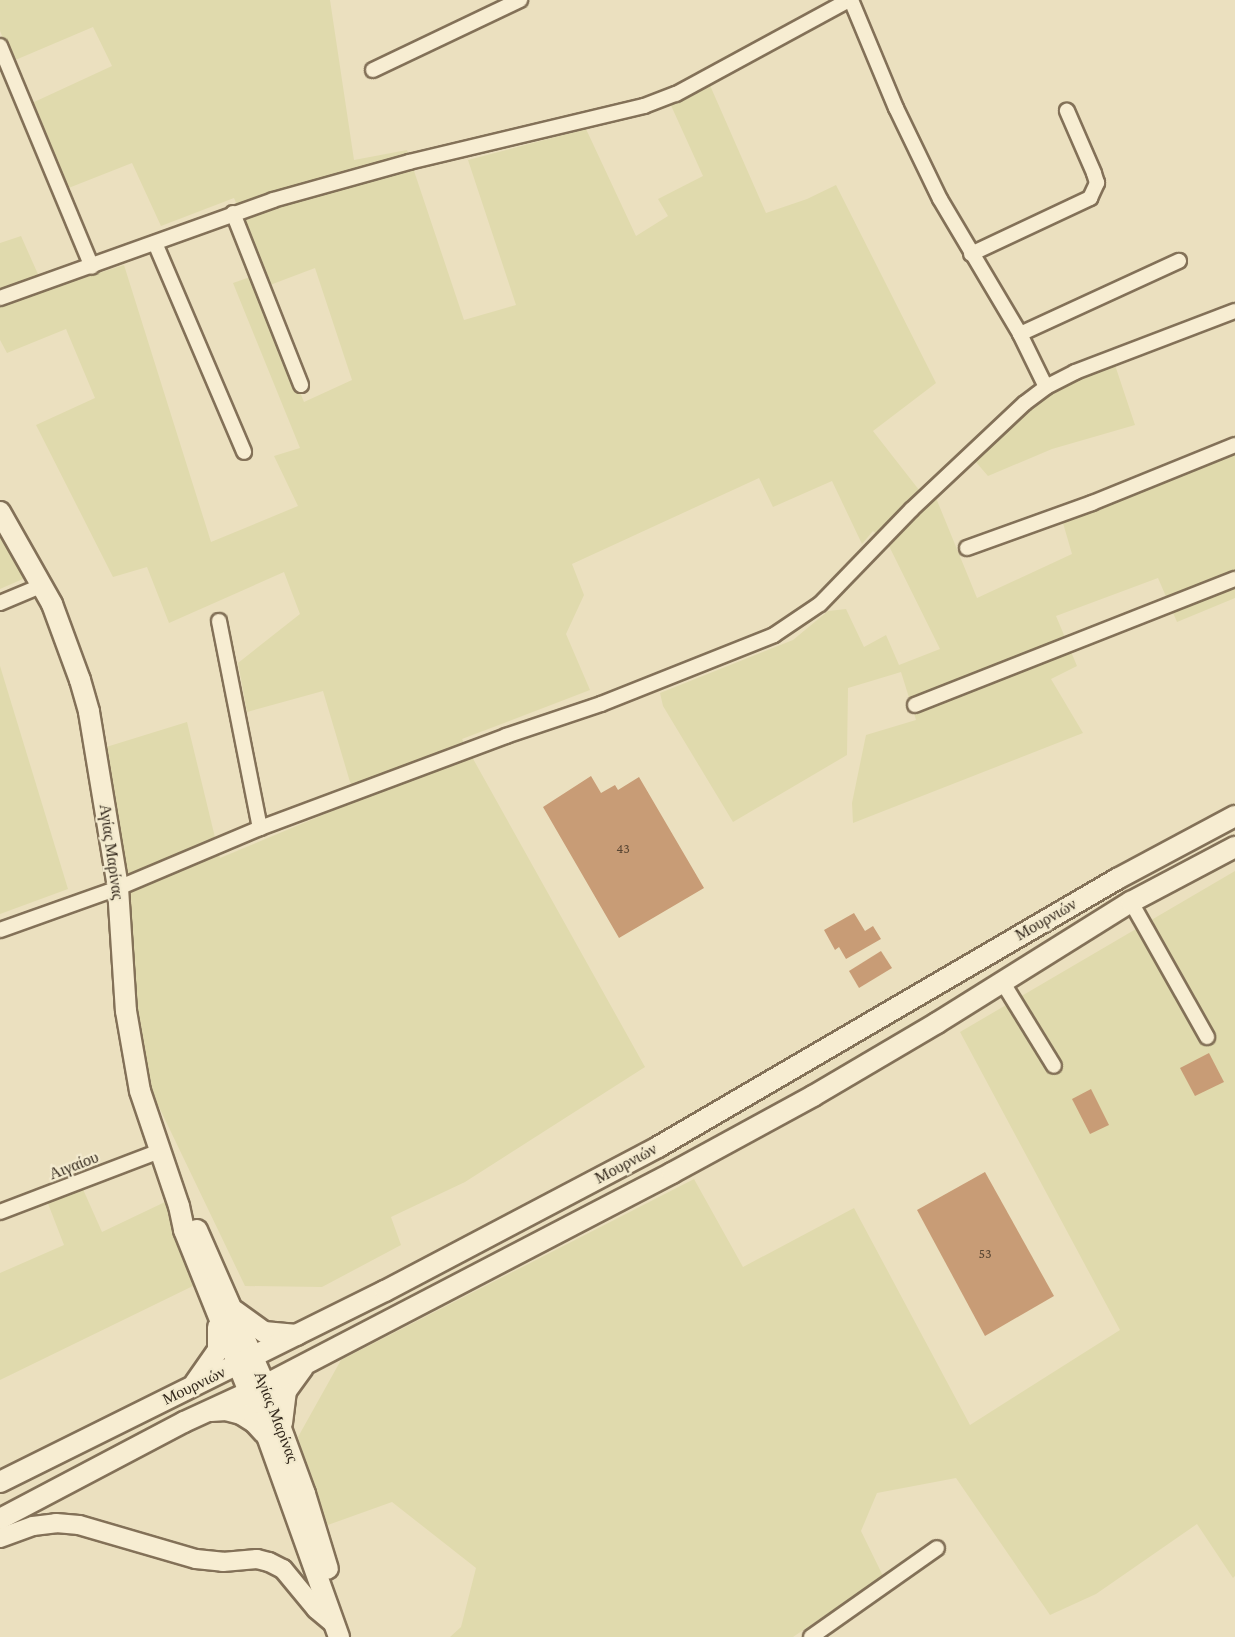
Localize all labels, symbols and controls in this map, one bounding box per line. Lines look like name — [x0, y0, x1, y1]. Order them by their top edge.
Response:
street label: Αγίας Μαρίνας — [95, 803, 127, 901]
house number: 43 — [616, 840, 630, 856]
street label: Μουρνιών — [1012, 895, 1080, 945]
street label: Μουρνιών — [592, 1140, 660, 1188]
street label: Αιγαίου — [47, 1148, 101, 1184]
house number: 53 — [978, 1245, 992, 1261]
street label: Μουρνιών — [159, 1363, 229, 1409]
street label: Αγίας Μαρίνας — [250, 1369, 302, 1465]

